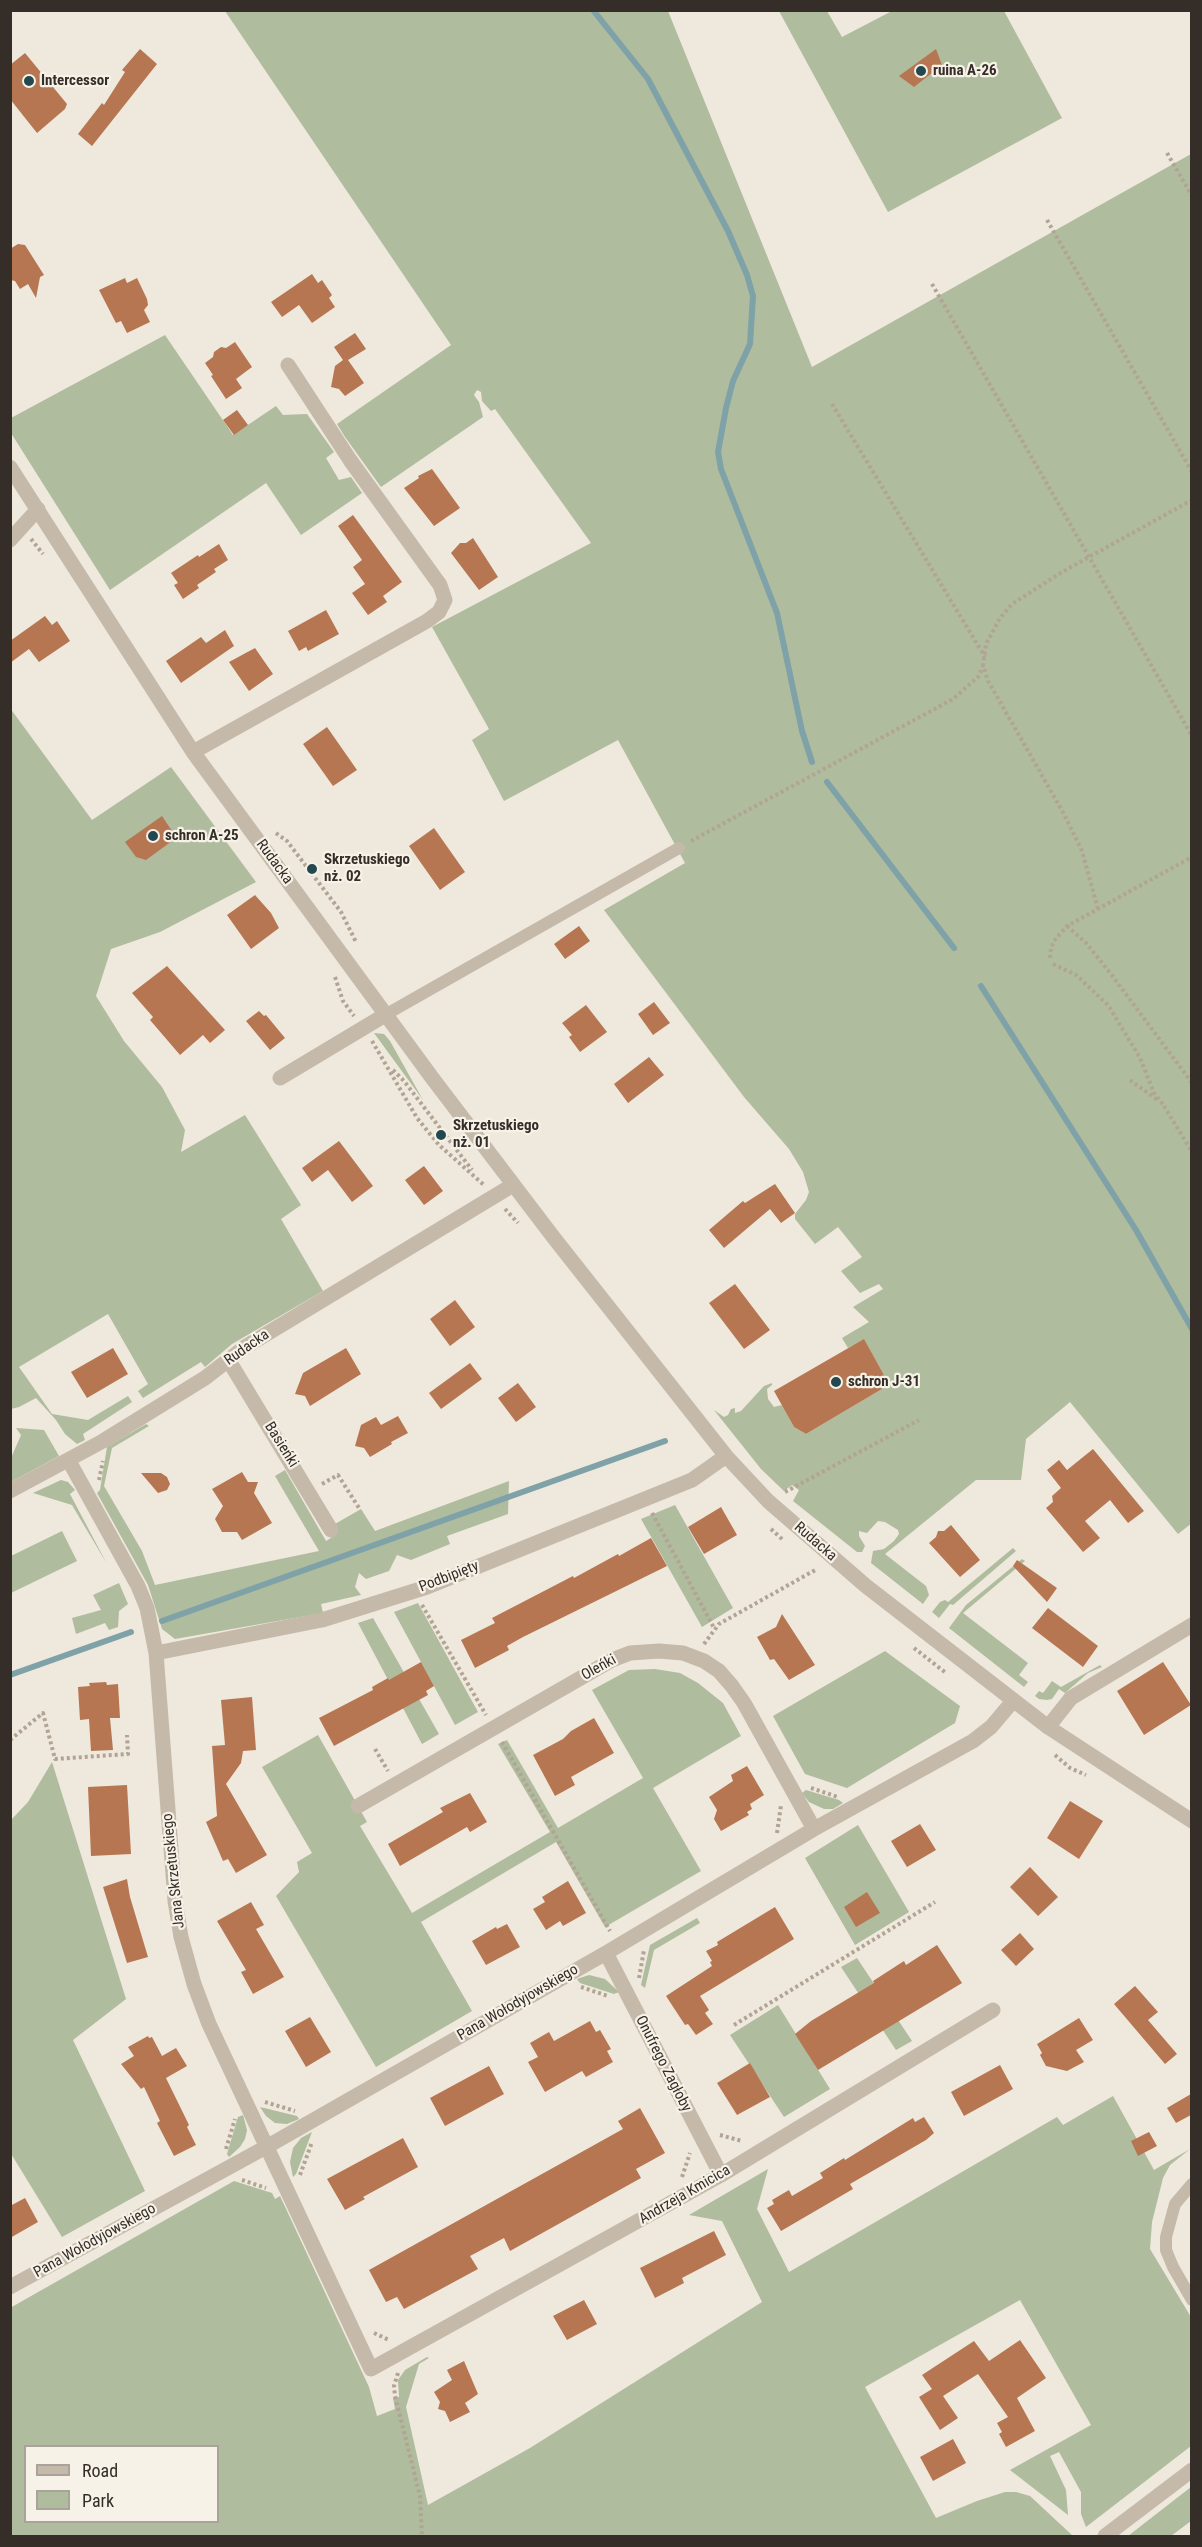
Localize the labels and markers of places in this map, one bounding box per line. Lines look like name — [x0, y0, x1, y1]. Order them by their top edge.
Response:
place label: ruina A-26 — [933, 62, 997, 80]
marker: ruina A-26 — [914, 64, 928, 78]
place label: Intercessor — [41, 72, 109, 90]
marker: Intercessor — [22, 74, 36, 88]
place label: schron A-25 — [165, 827, 239, 845]
marker: schron A-25 — [146, 829, 160, 843]
place label: Skrzetuskiego nż. 02 — [324, 851, 410, 886]
marker: Skrzetuskiego nż. 02 — [305, 862, 319, 876]
place label: Skrzetuskiego nż. 01 — [453, 1117, 539, 1152]
marker: Skrzetuskiego nż. 01 — [434, 1128, 448, 1142]
place label: schron J-31 — [848, 1373, 920, 1391]
marker: schron J-31 — [829, 1375, 843, 1389]

